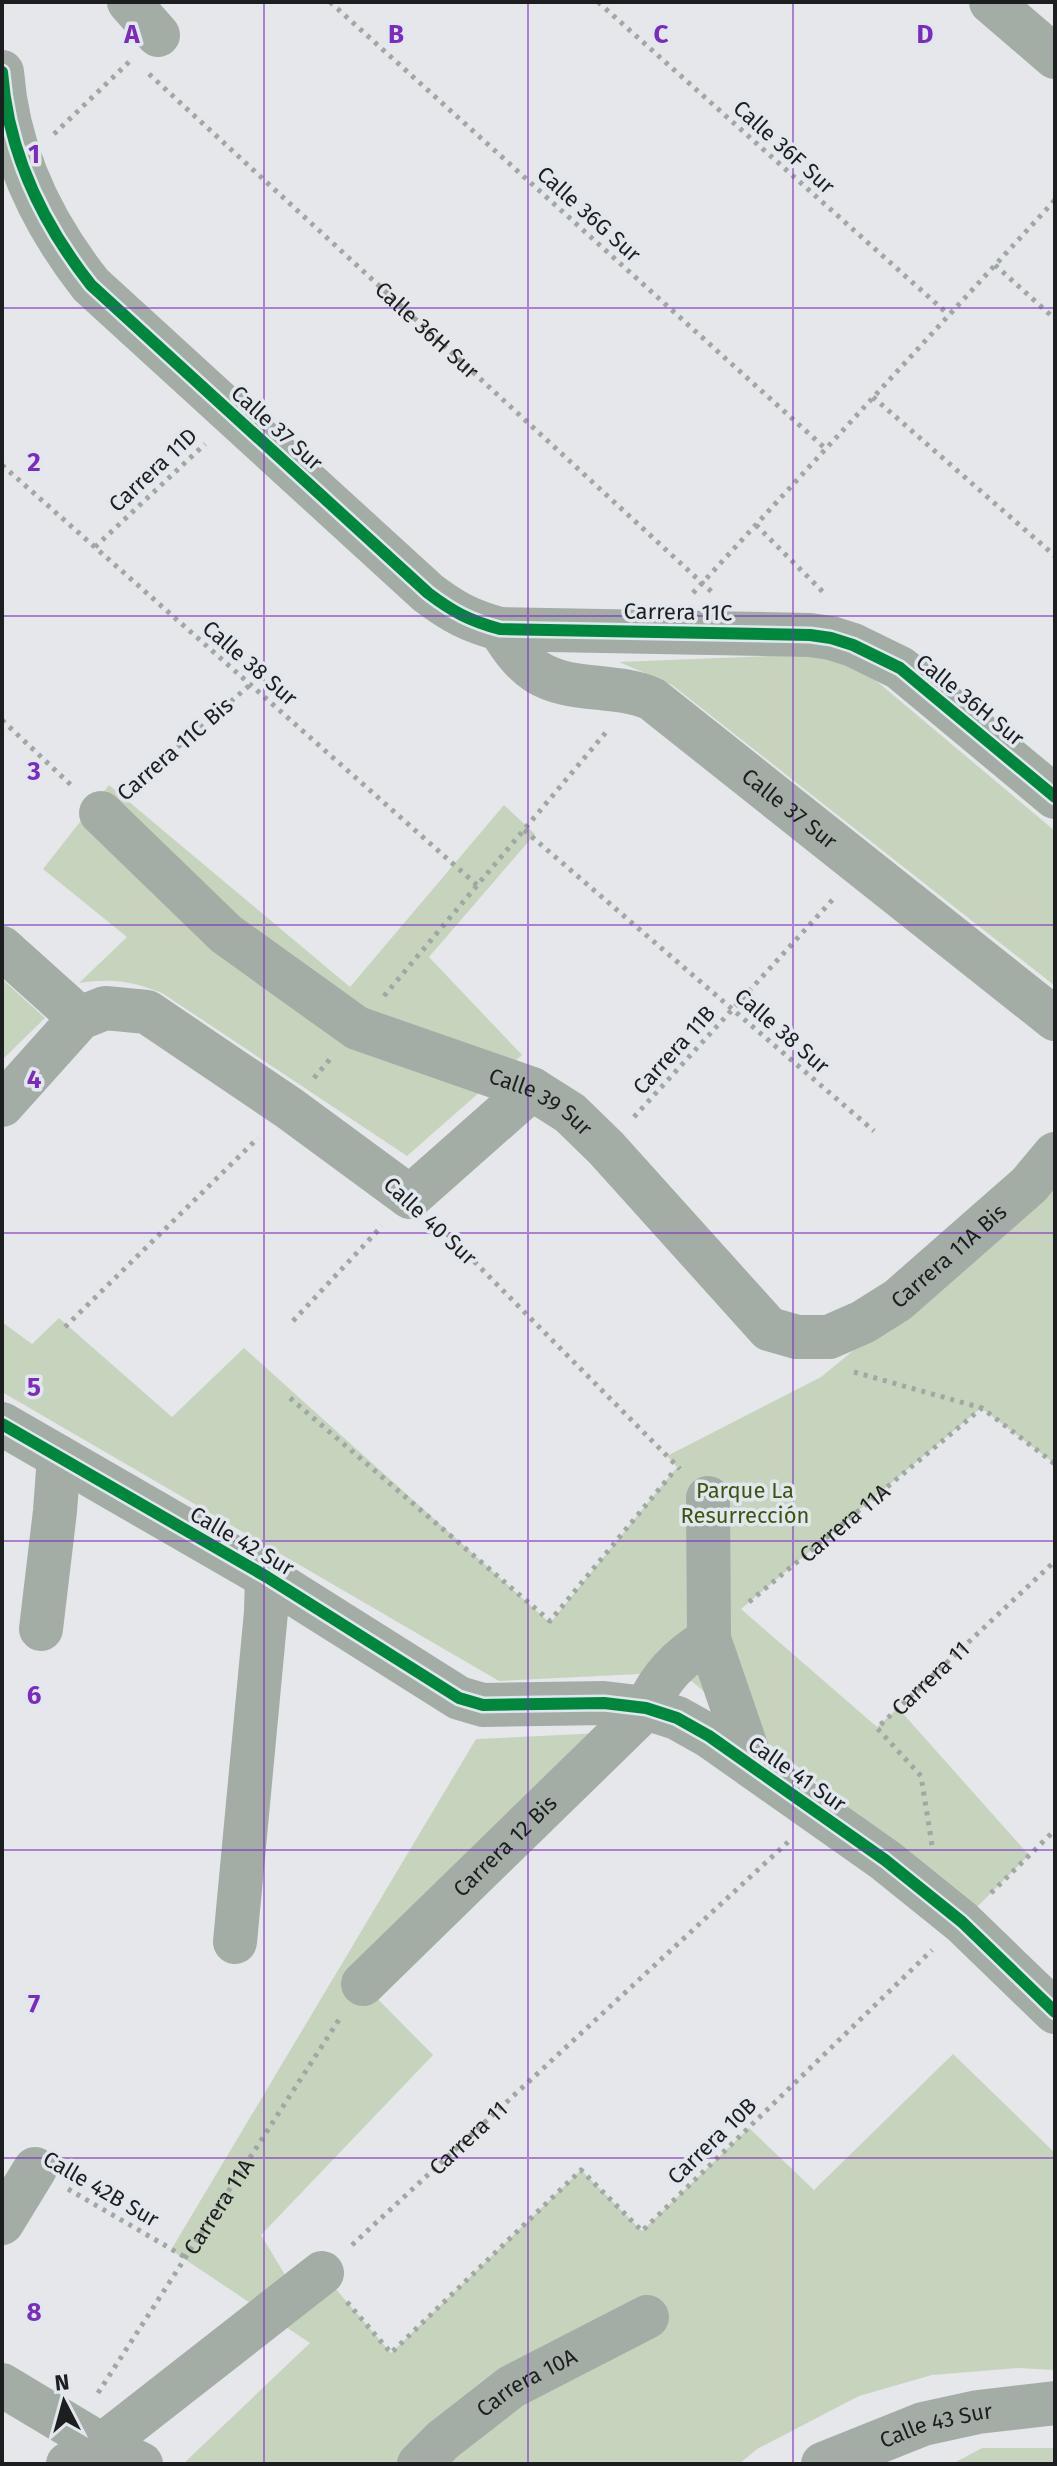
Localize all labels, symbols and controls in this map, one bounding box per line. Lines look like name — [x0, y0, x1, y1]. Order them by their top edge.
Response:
text: A — [123, 19, 140, 50]
text: B — [388, 19, 404, 50]
text: C — [654, 19, 669, 50]
text: D — [917, 19, 934, 50]
street label: Calle 36F Sur — [728, 94, 841, 200]
text: 1 — [28, 139, 40, 170]
street label: Calle 36G Sur — [532, 160, 647, 268]
street label: Calle 36H Sur — [370, 276, 485, 385]
street label: Calle 37 Sur — [226, 380, 329, 477]
street label: Carrera 11D — [103, 422, 203, 518]
text: 2 — [27, 447, 41, 478]
street label: Carrera 11C — [623, 598, 733, 626]
street label: Calle 38 Sur — [197, 615, 303, 712]
street label: Calle 36H Sur — [911, 648, 1030, 752]
street label: Carrera 11C Bis — [112, 691, 238, 807]
text: 3 — [26, 756, 41, 787]
street label: Calle 37 Sur — [737, 762, 843, 855]
street label: Calle 38 Sur — [729, 983, 835, 1080]
street label: Carrera 11B — [627, 1000, 721, 1100]
street label: Calle 39 Sur — [486, 1062, 599, 1141]
text: 4 — [27, 1064, 42, 1095]
street label: Calle 40 Sur — [378, 1171, 483, 1271]
street label: Carrera 11A Bis — [885, 1198, 1012, 1314]
text: 5 — [27, 1372, 41, 1403]
park label: Parque La Resurrección — [681, 1477, 809, 1529]
street label: Carrera 11A — [794, 1477, 895, 1568]
street label: Calle 42 Sur — [185, 1500, 299, 1582]
street label: Carrera 11 — [886, 1635, 975, 1721]
text: 6 — [27, 1680, 42, 1711]
street label: Calle 41 Sur — [743, 1730, 852, 1818]
street label: Carrera 12 Bis — [447, 1789, 562, 1902]
text: 7 — [28, 1989, 40, 2020]
street label: Carrera 10B — [662, 2092, 762, 2190]
street label: Carrera 11 — [423, 2095, 513, 2180]
street label: Calle 42B Sur — [38, 2145, 164, 2233]
street label: Carrera 11A — [177, 2153, 260, 2260]
text: 8 — [26, 2297, 42, 2328]
street label: Carrera 10A — [471, 2342, 582, 2422]
north arrow — [24, 2362, 104, 2442]
text: N — [53, 2368, 71, 2397]
street label: Calle 43 Sur — [876, 2397, 994, 2454]

